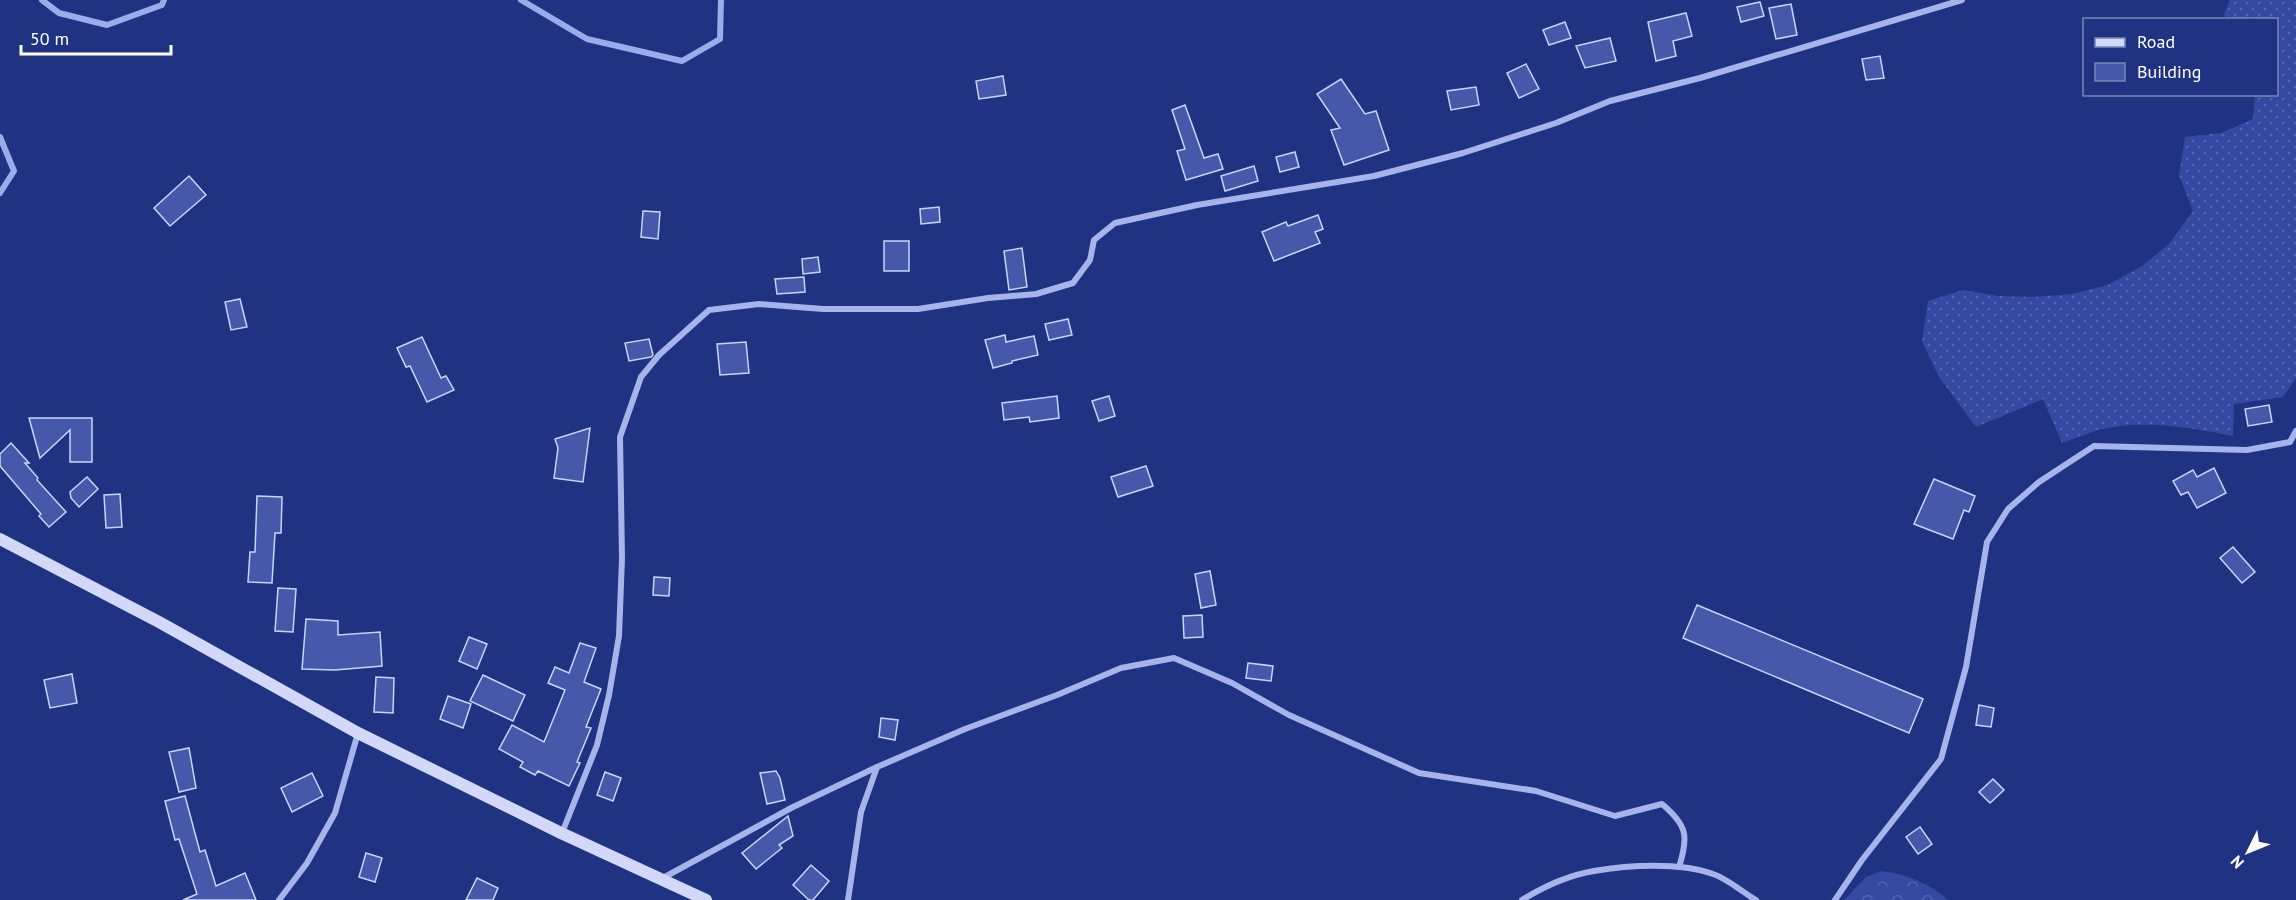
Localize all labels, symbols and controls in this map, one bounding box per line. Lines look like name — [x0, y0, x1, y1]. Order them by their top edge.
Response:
scale bar — [21, 18, 171, 56]
legend — [2083, 18, 2278, 96]
text: 50 m — [30, 27, 69, 50]
text: Road — [2137, 30, 2175, 53]
text: Building — [2137, 60, 2201, 83]
north arrow — [2218, 822, 2278, 882]
text: N — [2226, 852, 2248, 873]

